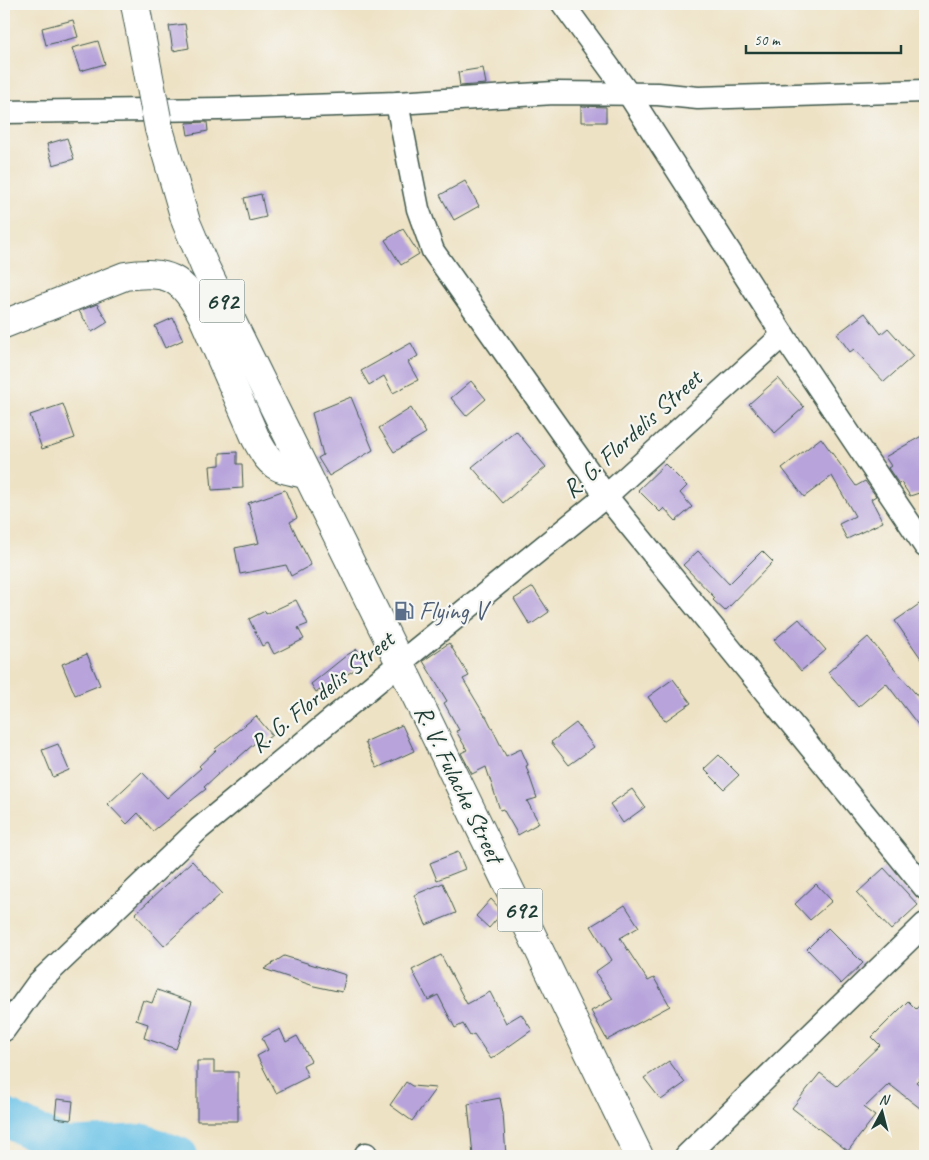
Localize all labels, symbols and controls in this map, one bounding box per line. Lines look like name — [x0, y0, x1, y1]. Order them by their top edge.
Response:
scale bar — [746, 22, 902, 54]
text: 50 m — [754, 31, 781, 50]
road number: 692 — [200, 280, 244, 322]
street label: R. G. Flordelis Street — [556, 361, 710, 505]
place label: Flying V — [419, 595, 491, 627]
fuel station icon: Flying V — [393, 600, 415, 622]
street label: R. G. Flordelis Street — [243, 622, 403, 760]
street label: R. V. Fulache Street — [407, 700, 513, 871]
road number: 692 — [498, 888, 542, 932]
north arrow — [856, 1088, 906, 1138]
text: N — [878, 1091, 891, 1109]

